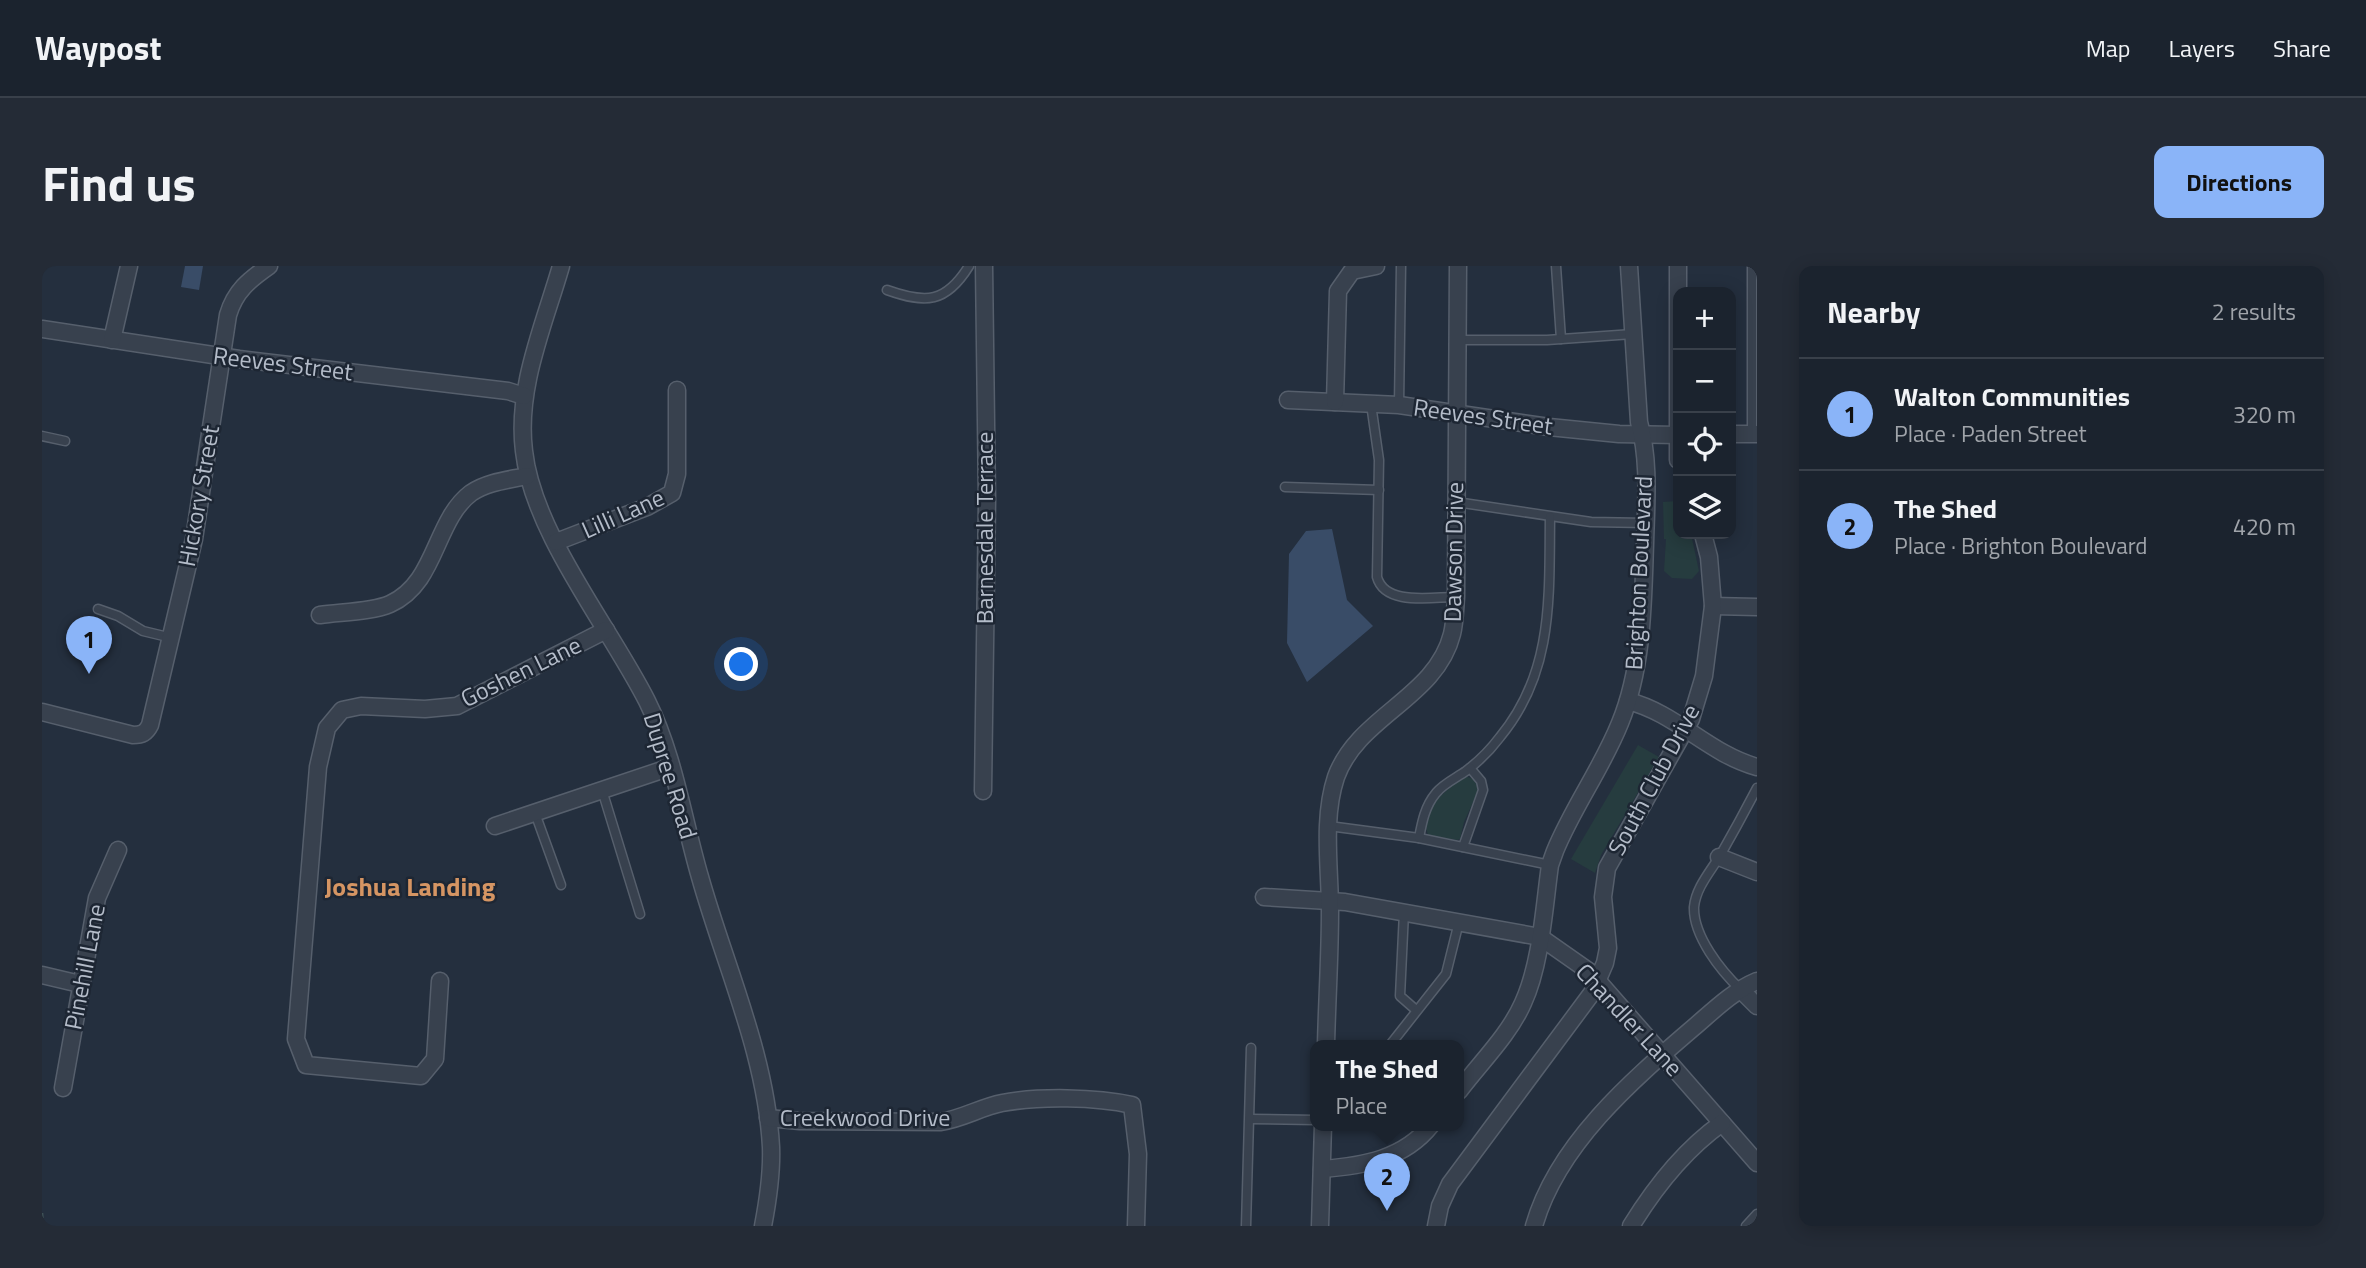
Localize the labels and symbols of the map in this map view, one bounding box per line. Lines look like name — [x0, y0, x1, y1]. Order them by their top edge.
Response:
street label: Reeves Street — [211, 337, 356, 389]
street label: Reeves Street — [1411, 388, 1556, 444]
street label: Hickory Street — [168, 422, 228, 569]
street label: Barnesdale Terrace — [966, 432, 1002, 624]
street label: Brighton Boulevard — [1615, 475, 1661, 671]
street label: Lilli Lane — [576, 479, 670, 547]
street label: Dawson Drive — [1434, 482, 1472, 622]
pin: 1 — [66, 616, 112, 674]
street label: Goshen Lane — [454, 626, 587, 716]
your location — [724, 647, 758, 681]
street label: South Club Drive — [1598, 697, 1708, 862]
street label: Dupree Road — [635, 708, 707, 843]
district label: Joshua Landing — [325, 867, 495, 906]
street label: Pinehill Lane — [54, 901, 114, 1033]
street label: Chandler Lane — [1568, 955, 1692, 1084]
street label: Creekwood Drive — [780, 1099, 950, 1135]
pin: 2 — [1364, 1153, 1410, 1211]

